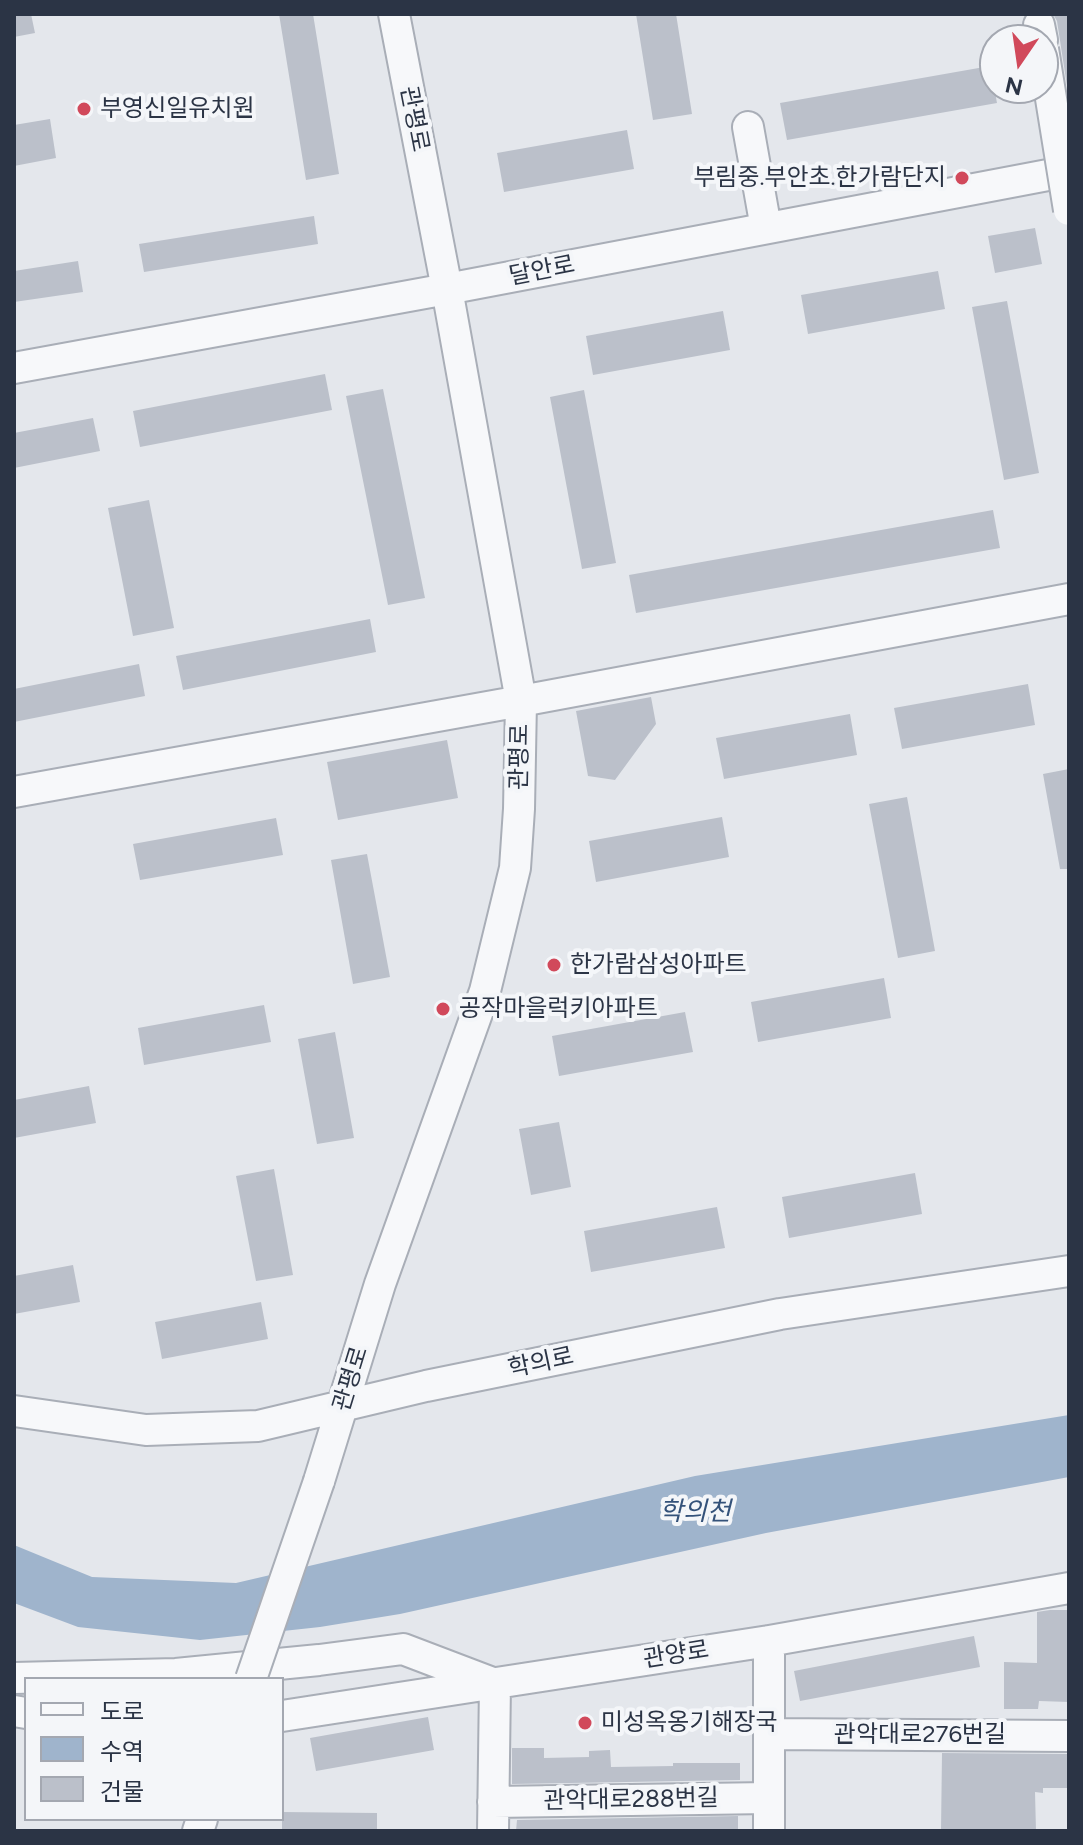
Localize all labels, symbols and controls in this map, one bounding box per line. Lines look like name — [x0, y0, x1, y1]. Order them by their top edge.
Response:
north arrow — [979, 24, 1059, 104]
text: N — [1003, 71, 1025, 101]
street label: 관평로 — [394, 84, 434, 154]
place label: 부영신일유치원 — [100, 95, 255, 123]
marker: 부영신일유치원 — [75, 100, 93, 118]
place label: 부림중.부안초.한가람단지 — [693, 164, 946, 192]
marker: 부림중.부안초.한가람단지 — [953, 169, 971, 187]
street label: 달안로 — [507, 251, 577, 291]
street label: 관평로 — [505, 724, 535, 790]
place label: 한가람삼성아파트 — [570, 951, 747, 979]
marker: 한가람삼성아파트 — [545, 956, 563, 974]
place label: 공작마을럭키아파트 — [459, 995, 658, 1023]
marker: 공작마을럭키아파트 — [434, 1000, 452, 1018]
street label: 학의로 — [506, 1342, 576, 1384]
street label: 관평로 — [328, 1343, 374, 1415]
water label: 학의천 — [659, 1496, 731, 1528]
street label: 관양로 — [641, 1636, 711, 1674]
legend — [24, 1677, 284, 1821]
text: 도로 — [100, 1697, 144, 1726]
place label: 미성옥옹기해장국 — [601, 1709, 778, 1737]
marker: 미성옥옹기해장국 — [576, 1714, 594, 1732]
street label: 관악대로276번길 — [834, 1721, 1006, 1749]
text: 수역 — [100, 1737, 144, 1766]
text: 건물 — [100, 1777, 144, 1806]
street label: 관악대로288번길 — [543, 1784, 719, 1816]

